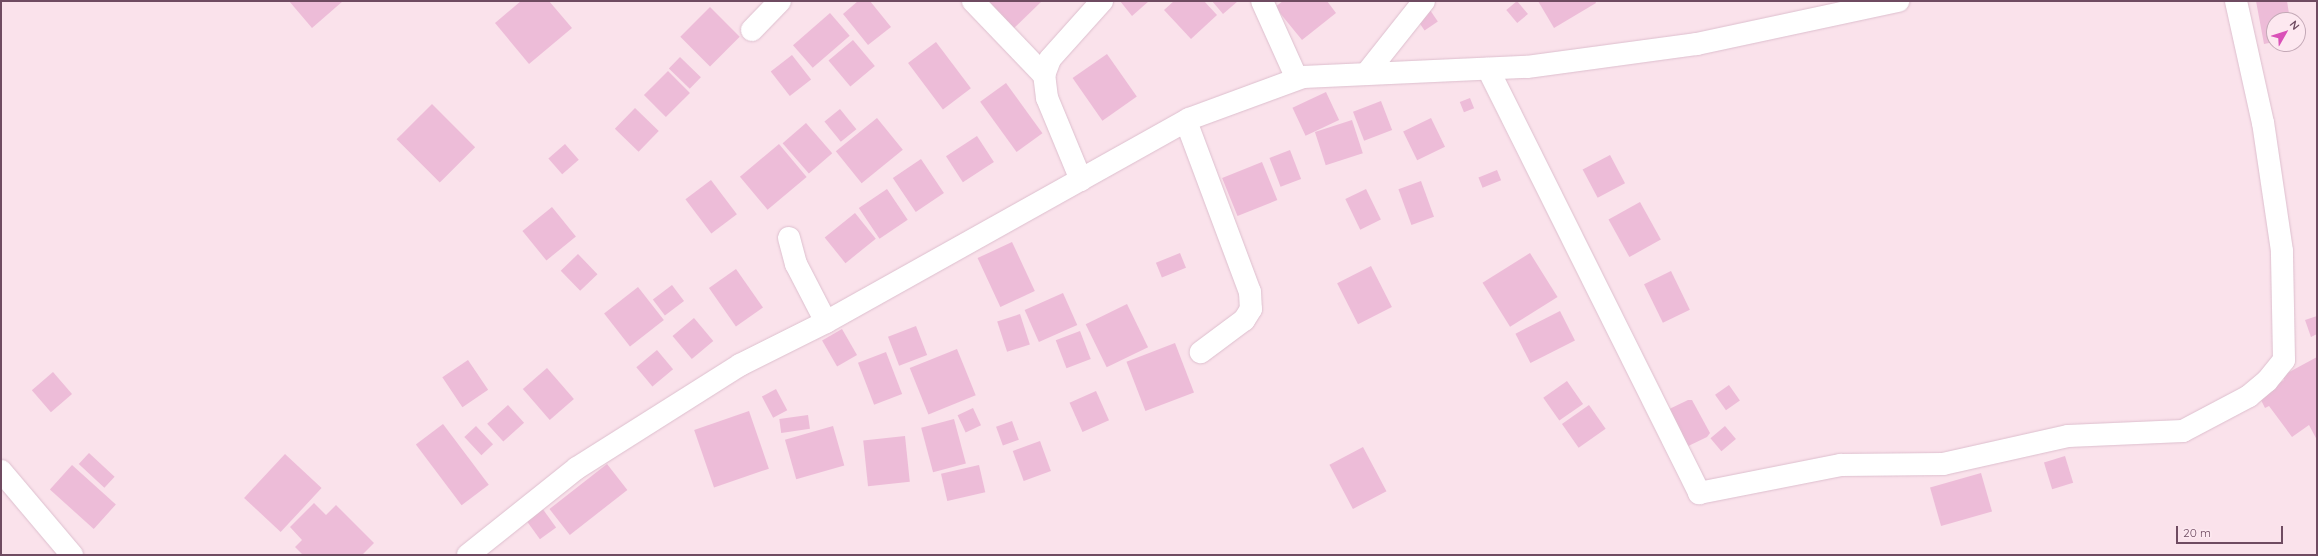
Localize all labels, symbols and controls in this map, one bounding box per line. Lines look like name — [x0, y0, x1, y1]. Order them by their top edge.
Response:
north arrow — [2266, 12, 2306, 52]
text: N — [2287, 18, 2303, 33]
scale bar — [2178, 518, 2285, 544]
text: 20 m — [2183, 525, 2211, 540]

